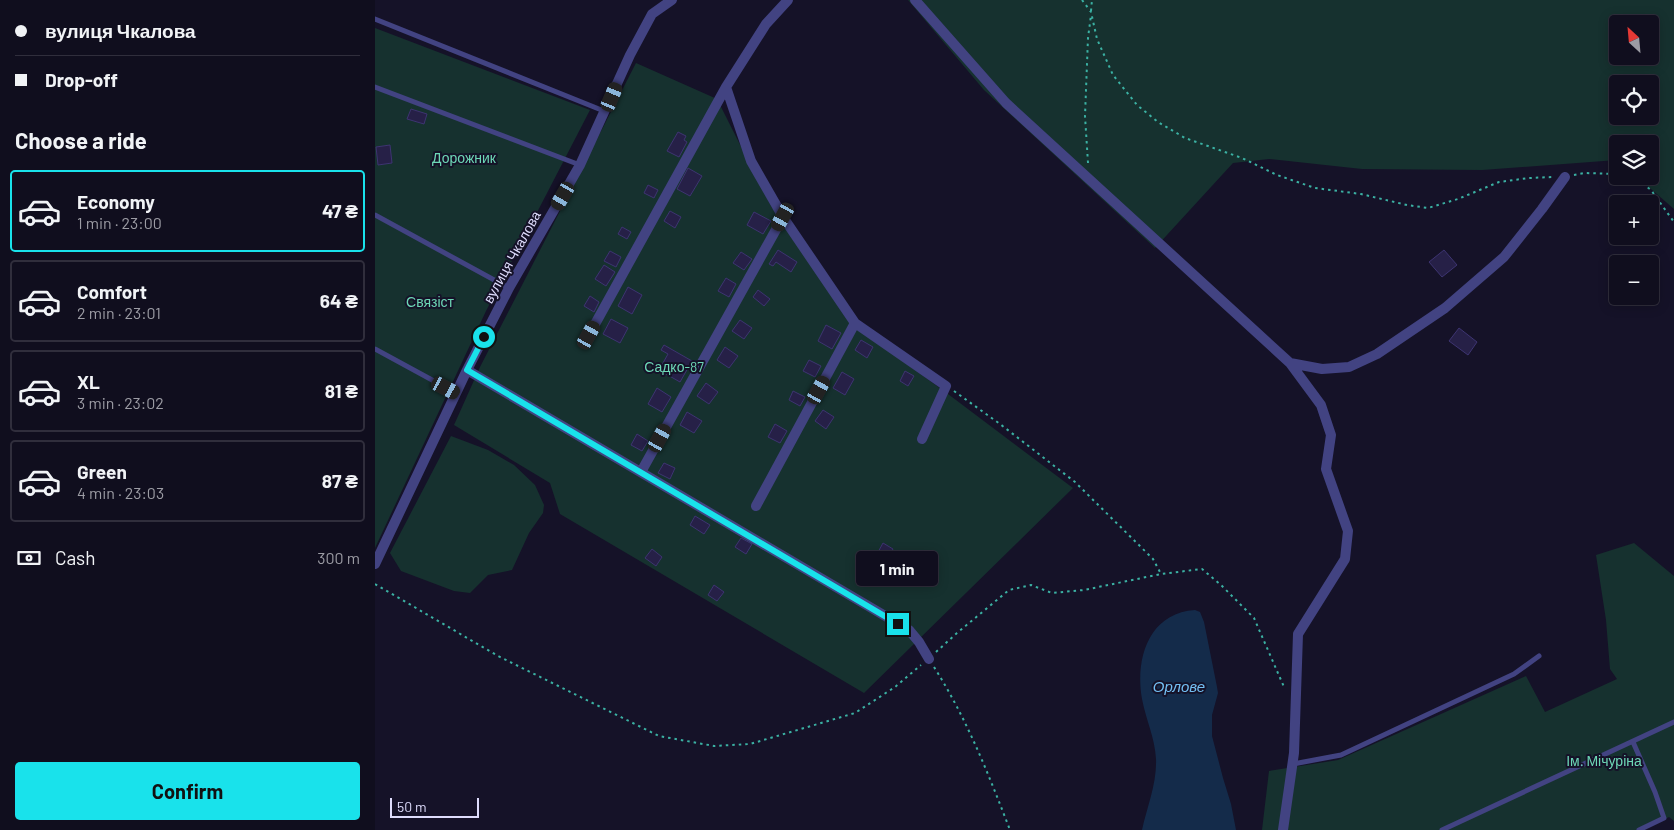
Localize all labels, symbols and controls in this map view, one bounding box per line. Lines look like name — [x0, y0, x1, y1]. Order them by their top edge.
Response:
north arrow — [1609, 15, 1659, 65]
map controls — [1609, 15, 1659, 305]
text: вулиця Чкалова — [45, 19, 196, 42]
text: Drop-off — [45, 68, 118, 91]
button: locate — [1609, 75, 1659, 125]
car — [599, 80, 624, 114]
text: Choose a ride — [15, 127, 147, 153]
button: layers — [1609, 135, 1659, 185]
park label: Дорожник — [432, 149, 497, 166]
car — [549, 179, 576, 213]
icon: car — [17, 189, 62, 234]
text: Economy — [77, 190, 155, 213]
button: + — [1609, 195, 1659, 245]
text: 47 ₴ — [322, 199, 358, 222]
car — [769, 200, 796, 234]
street label: вулиця Чкалова — [479, 207, 544, 306]
text: 1 min · 23:00 — [77, 213, 162, 232]
button: − — [1609, 255, 1659, 305]
icon: car — [17, 279, 62, 324]
text: Comfort — [77, 280, 147, 303]
text: 64 ₴ — [320, 289, 358, 312]
park label: Связіст — [406, 293, 455, 310]
text: 2 min · 23:01 — [77, 303, 161, 322]
car — [575, 318, 602, 352]
route start — [473, 326, 495, 348]
park label: Садко-87 — [644, 358, 704, 375]
icon: car — [17, 369, 62, 414]
text: XL — [77, 370, 100, 393]
car — [805, 373, 832, 407]
car — [429, 374, 462, 402]
text: 81 ₴ — [325, 379, 358, 402]
text: 3 min · 23:02 — [77, 393, 164, 412]
car — [646, 421, 673, 455]
icon: car — [17, 459, 62, 504]
text: Green — [77, 460, 127, 483]
text: 87 ₴ — [322, 469, 358, 492]
text: 4 min · 23:03 — [77, 483, 164, 502]
icon: cash — [15, 544, 43, 572]
text: Cash — [55, 546, 96, 569]
text: 300 m — [317, 548, 360, 567]
callout: 1 min — [857, 552, 939, 586]
text: 1 min — [879, 559, 915, 578]
route end — [887, 613, 909, 635]
water label: Орлове — [1153, 677, 1205, 695]
park label: Ім. Мічуріна — [1566, 752, 1642, 769]
button: Confirm — [15, 762, 360, 820]
scale bar — [390, 795, 479, 818]
text: 50 m — [397, 798, 426, 815]

